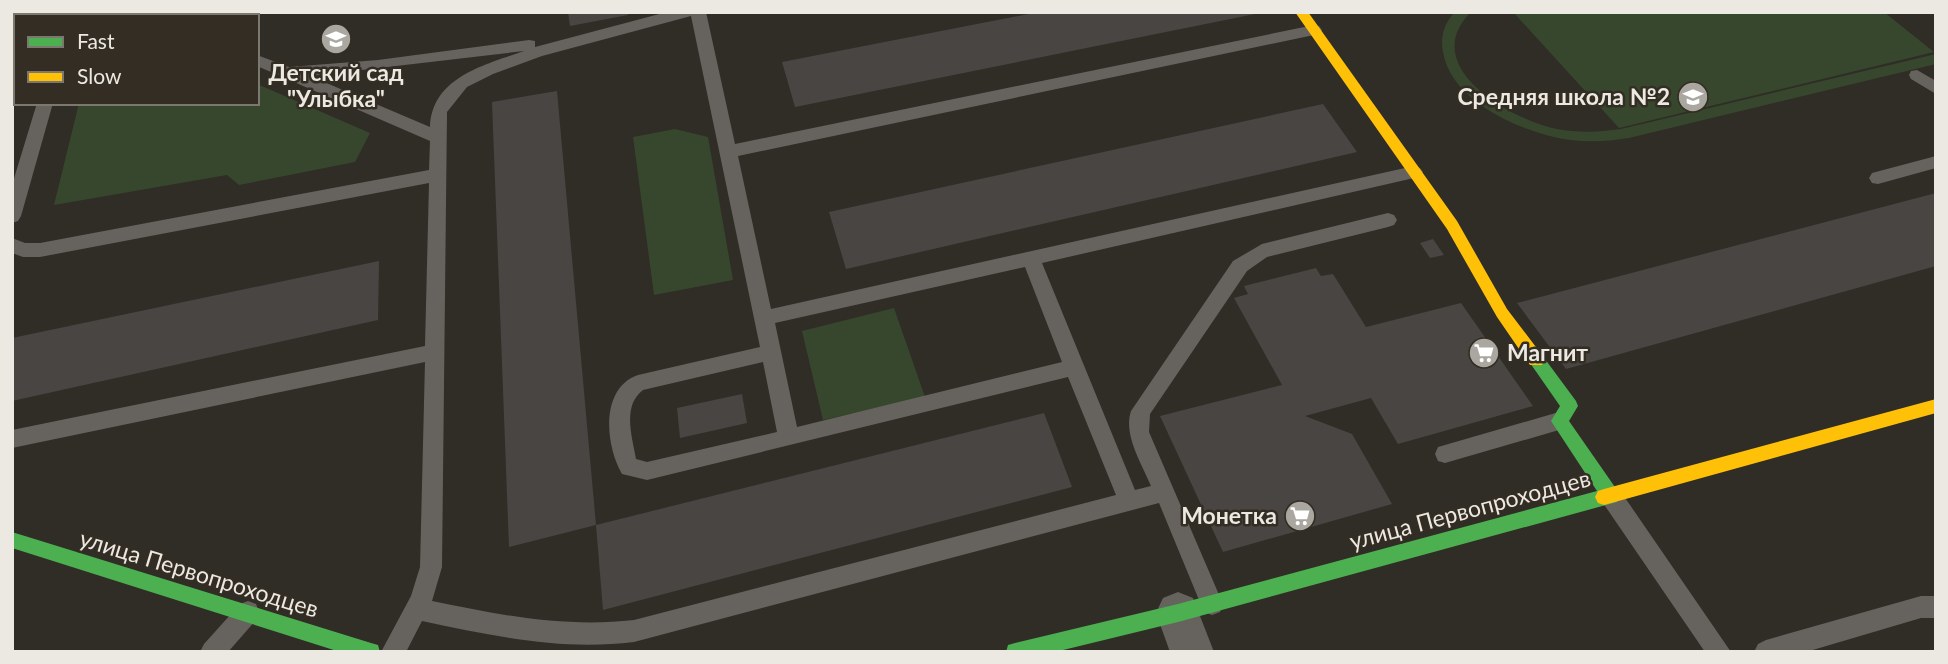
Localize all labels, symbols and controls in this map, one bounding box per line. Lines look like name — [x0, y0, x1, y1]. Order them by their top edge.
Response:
legend — [14, 14, 259, 105]
school or university icon: Детский сад "Улыбка" — [319, 22, 353, 56]
text: Fast — [77, 28, 115, 53]
place label: Детский сад "Улыбка" — [269, 58, 404, 112]
text: Slow — [77, 63, 122, 88]
school or university icon: Средняя школа №2 — [1676, 80, 1710, 114]
place label: Средняя школа №2 — [1457, 82, 1670, 110]
supermarket icon: Магнит — [1467, 336, 1501, 370]
place label: Магнит — [1507, 338, 1588, 366]
street label: улица Первопроходцев — [1346, 463, 1593, 555]
supermarket icon: Монетка — [1283, 499, 1317, 533]
place label: Монетка — [1181, 501, 1277, 529]
street label: улица Первопроходцев — [77, 523, 322, 623]

